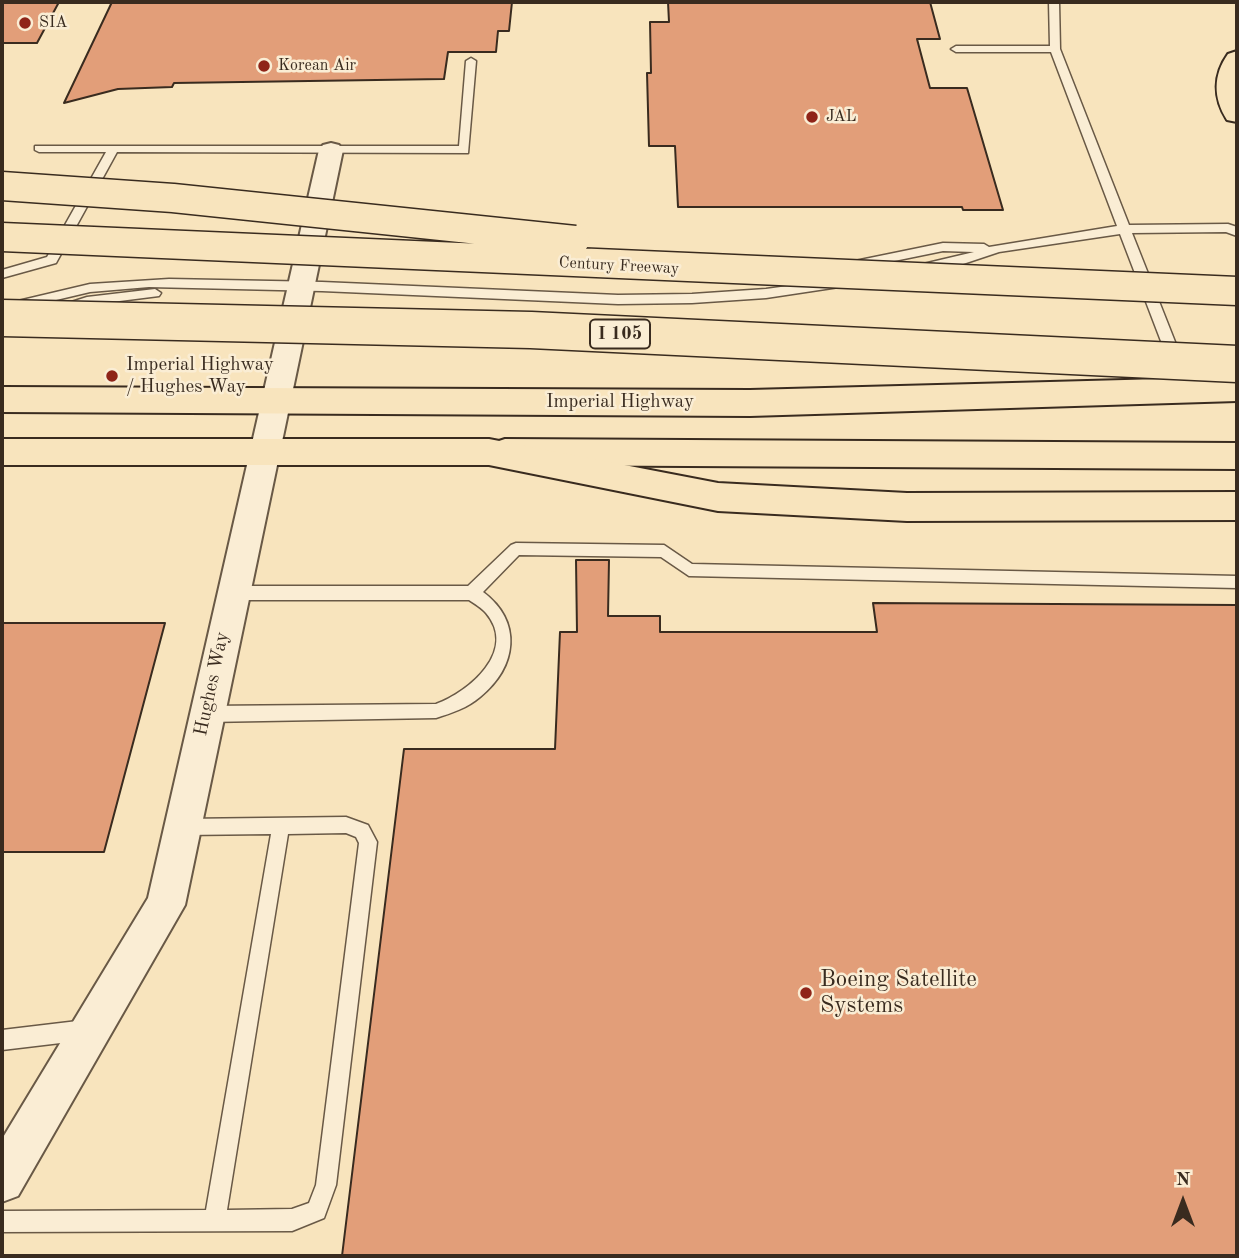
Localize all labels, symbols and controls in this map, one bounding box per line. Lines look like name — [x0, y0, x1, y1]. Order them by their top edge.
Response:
place label: SIA — [39, 13, 67, 33]
marker: SIA — [17, 15, 33, 31]
place label: Korean Air — [278, 56, 356, 76]
marker: Korean Air — [256, 58, 272, 74]
place label: JAL — [826, 107, 857, 127]
marker: JAL — [804, 109, 820, 125]
street label: Century Freeway — [558, 253, 680, 279]
road number: I 105 — [590, 320, 650, 348]
place label: Imperial Highway / Hughes Way — [126, 354, 274, 398]
marker: Imperial Highway / Hughes Way — [104, 368, 120, 384]
street label: Imperial Highway — [546, 391, 694, 413]
street label: Hughes Way — [190, 630, 234, 738]
place label: Boeing Satellite Systems — [820, 966, 977, 1020]
marker: Boeing Satellite Systems — [798, 985, 814, 1001]
north arrow — [1148, 1167, 1218, 1237]
text: N — [1176, 1171, 1190, 1190]

